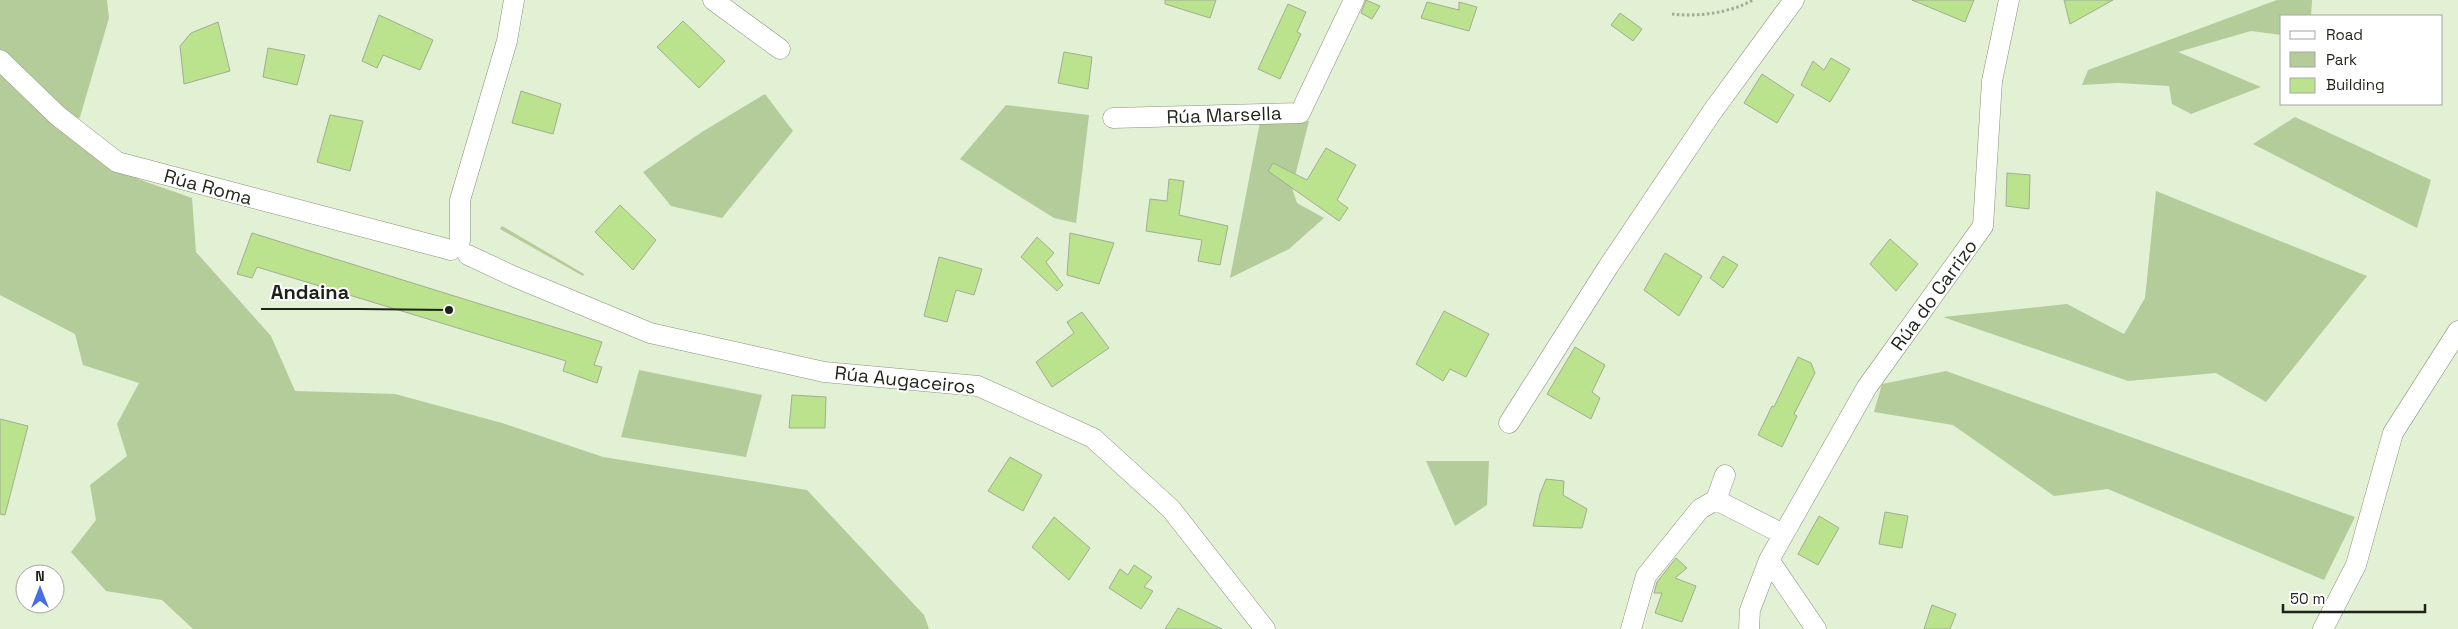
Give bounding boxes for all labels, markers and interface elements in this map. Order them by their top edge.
legend [2280,15,2443,105]
text: Road [2326,25,2363,44]
text: Park [2326,50,2357,69]
text: Building [2326,75,2385,94]
street label: Rúa Marsella [1166,100,1282,130]
street label: Rúa Roma [161,163,255,211]
street label: Rúa do Carrizo [1885,234,1983,356]
callout: Andaina [261,274,359,309]
text: Andaina [271,279,350,305]
street label: Rúa Augaceiros [833,360,977,400]
north arrow [15,564,65,614]
text: N [35,567,45,585]
scale bar [2283,582,2426,614]
text: 50 m [2290,589,2325,608]

